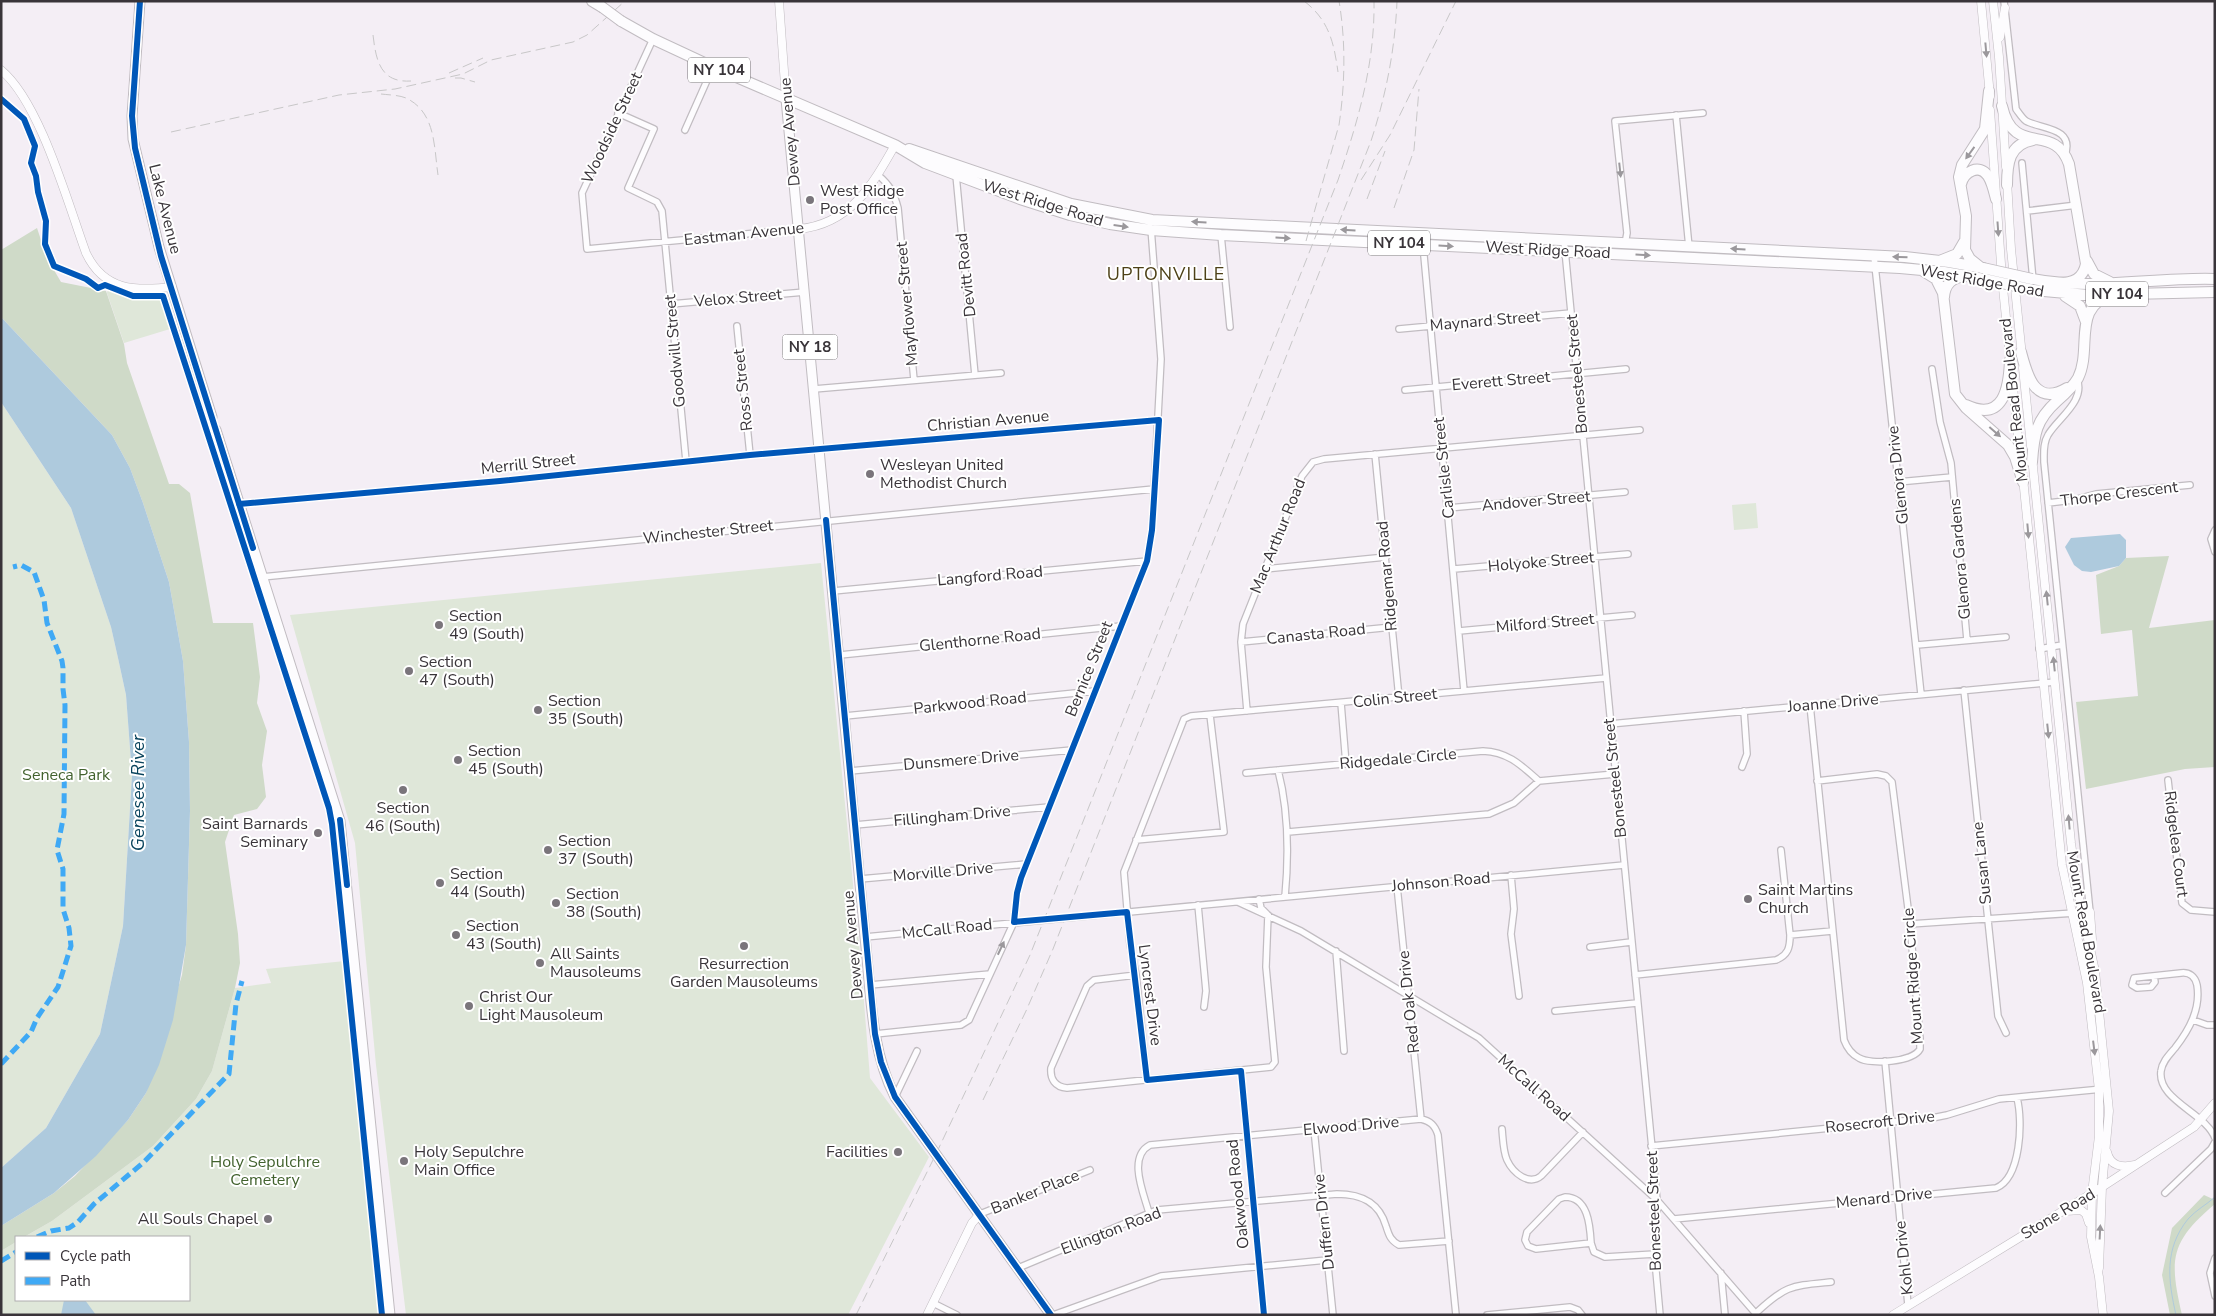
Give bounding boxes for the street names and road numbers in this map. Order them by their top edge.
road number: NY 104 [688,58,750,82]
street label: Woodside Street [577,68,648,187]
street label: Dewey Avenue [774,77,806,187]
street label: Lake Avenue [143,162,187,256]
street label: West Ridge Road [980,174,1106,232]
street label: Eastman Avenue [683,217,805,251]
road number: NY 104 [1368,230,1430,256]
street label: Devitt Road [951,232,981,318]
street label: West Ridge Road [1485,236,1611,264]
street label: Mayflower Street [891,241,923,367]
street label: West Ridge Road [1918,259,2046,303]
road number: NY 104 [2086,282,2148,306]
street label: Velox Street [692,283,783,313]
street label: Goodwill Street [659,293,691,408]
street label: Maynard Street [1429,305,1541,337]
street label: Bonesteel Street [1561,313,1593,435]
street label: Mount Read Boulevard [1994,317,2034,483]
road number: NY 18 [782,334,838,360]
street label: Ross Street [728,347,758,432]
street label: Everett Street [1451,366,1552,396]
street label: Christian Avenue [926,405,1050,437]
street label: Carlisle Street [1428,416,1460,520]
street label: Glenora Drive [1882,425,1914,525]
street label: Merrill Street [480,448,577,480]
street label: Mac Arthur Road [1245,475,1311,597]
street label: Thorpe Crescent [2059,476,2179,512]
street label: Andover Street [1481,485,1592,517]
street label: Glenora Gardens [1944,498,1976,620]
street label: Winchester Street [642,514,774,550]
street label: Ridgemar Road [1371,520,1403,632]
street label: Holyoke Street [1487,546,1595,578]
street label: Langford Road [936,560,1044,592]
street label: Milford Street [1495,608,1596,638]
street label: Bernice Street [1060,618,1118,720]
street label: Canasta Road [1265,618,1367,650]
street label: Glenthorne Road [918,623,1042,657]
street label: Colin Street [1352,683,1439,713]
street label: Parkwood Road [912,686,1028,720]
street label: Joanne Drive [1786,688,1879,718]
street label: Bonesteel Street [1598,717,1632,839]
street label: Ridgedale Circle [1339,743,1457,775]
street label: Dunsmere Drive [902,744,1020,776]
street label: Ridgelea Court [2159,789,2193,899]
street label: Fillingham Drive [893,800,1011,832]
street label: Susan Lane [1967,821,1997,905]
street label: Mount Read Boulevard [2061,849,2111,1015]
street label: Morville Drive [892,857,994,887]
street label: Johnson Road [1390,867,1491,897]
street label: Dewey Avenue [837,890,869,1000]
street label: Mount Ridge Circle [1897,907,1929,1045]
street label: McCall Road [901,913,993,945]
street label: Lyncrest Drive [1133,943,1167,1047]
street label: Red Oak Drive [1393,949,1425,1055]
street label: McCall Road [1493,1049,1575,1127]
street label: Rosecroft Drive [1824,1105,1936,1139]
street label: Elwood Drive [1302,1111,1400,1141]
street label: Oakwood Road [1221,1138,1255,1250]
street label: Bonesteel Street [1641,1150,1667,1271]
street label: Banker Place [987,1164,1083,1220]
street label: Duffern Drive [1308,1173,1340,1271]
street label: Menard Drive [1835,1182,1933,1214]
street label: Stone Road [2017,1183,2099,1245]
street label: Ellington Road [1058,1202,1164,1260]
street label: Kohl Drive [1889,1220,1919,1296]

